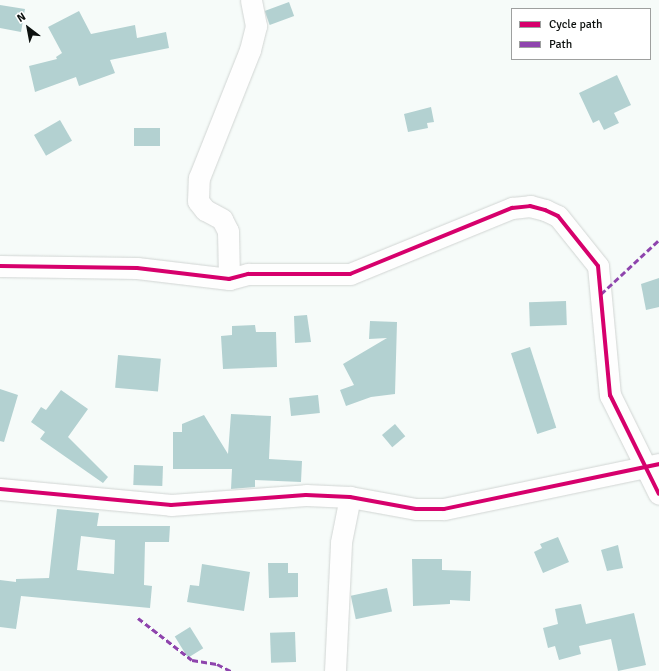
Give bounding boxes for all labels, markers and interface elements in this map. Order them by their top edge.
north arrow [8,8,48,48]
legend [511,8,651,60]
text: N [15,10,28,25]
text: Cycle path [549,17,602,32]
text: Path [549,37,572,52]

